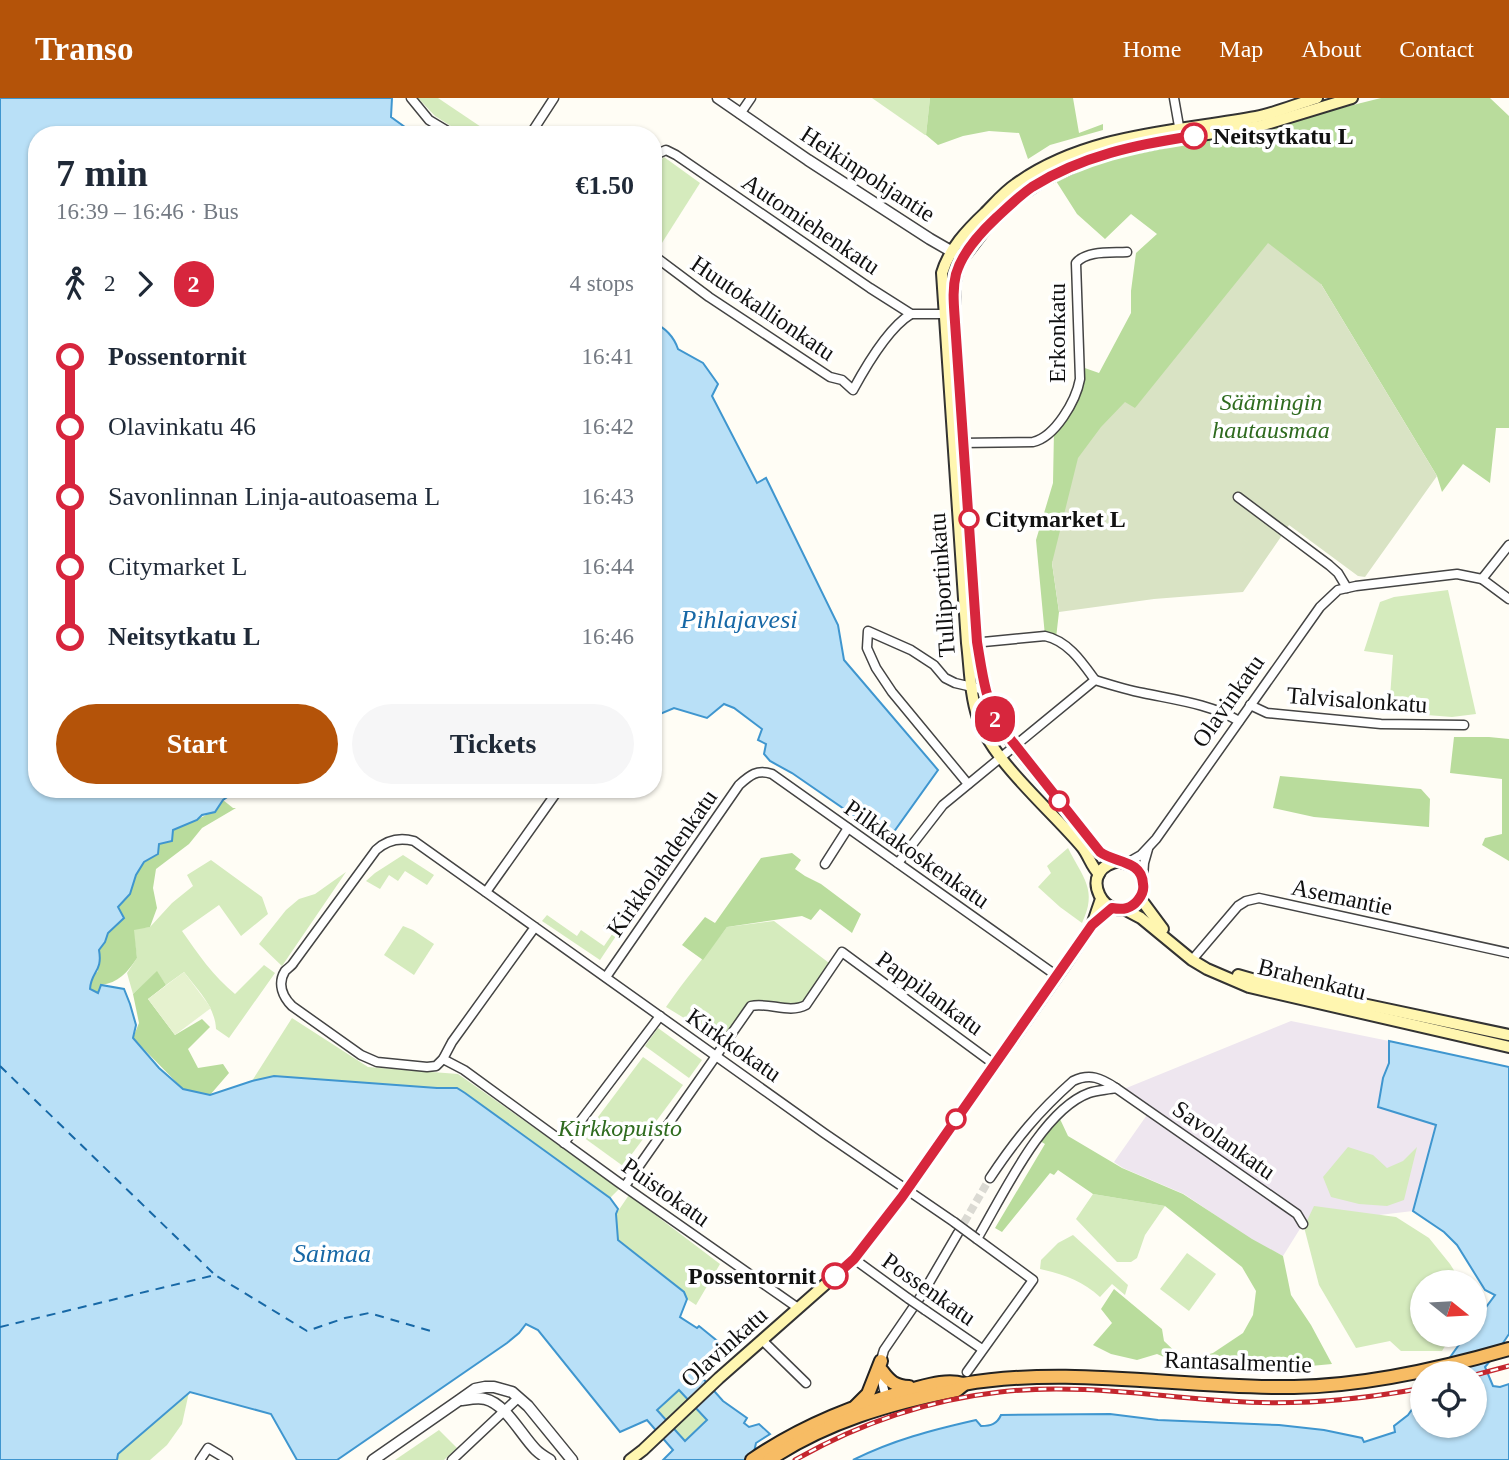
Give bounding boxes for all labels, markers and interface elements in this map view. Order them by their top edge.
text: Transo [35,31,133,67]
text: Home [1123,36,1181,62]
text: Map [1219,36,1263,62]
text: About [1301,36,1361,62]
text: Contact [1399,36,1474,62]
street label: Heikinpohjantie [796,121,940,227]
marker: Neitsytkatu L [1181,123,1207,149]
place label: Neitsytkatu L [1213,123,1354,149]
text: 7 min [56,152,148,194]
street label: Automiehenkatu [737,168,885,280]
text: €1.50 [576,171,634,200]
text: 16:39 – 16:46 · Bus [56,199,239,224]
street label: Huutokallionkatu [686,250,840,366]
icon: walk [56,265,94,303]
icon: forward [126,265,164,303]
text: 2 [104,271,116,296]
text: 2 [188,271,200,297]
text: 4 stops [569,271,634,296]
street label: Erkonkatu [1044,283,1070,383]
text: Possentornit [108,342,247,371]
text: 16:41 [582,344,634,369]
park label: Säämingin hautausmaa [1212,389,1330,443]
text: Olavinkatu 46 [108,412,256,441]
text: 16:42 [582,414,634,439]
text: Savonlinnan Linja-autoasema L [108,482,440,511]
text: 16:43 [582,484,634,509]
place label: Citymarket L [985,506,1126,532]
marker: Citymarket L [959,509,979,529]
street label: Tulliportinkatu [924,512,960,658]
text: Citymarket L [108,552,247,581]
text: 16:44 [582,554,634,579]
water label: Pihlajavesi [680,605,797,634]
text: Neitsytkatu L [108,622,260,651]
text: 16:46 [582,624,634,649]
street label: Olavinkatu [1187,650,1269,752]
street label: Talvisalonkatu [1286,682,1428,718]
line badge: 2 [972,696,1018,742]
button: Start [56,704,338,784]
button: Tickets [352,704,634,784]
text: 2 [989,706,1001,732]
street label: Kirkkolahdenkatu [602,785,722,941]
unlabelled marker [1049,791,1069,811]
street label: Pilkkakoskenkatu [840,794,994,914]
street label: Asemantie [1289,874,1395,920]
street label: Pappilankatu [872,946,988,1040]
street label: Brahenkatu [1255,953,1369,1005]
street label: Kirkkokatu [682,1003,786,1087]
street label: Savolankatu [1168,1095,1280,1185]
unlabelled marker [946,1109,966,1129]
park label: Kirkkopuisto [557,1115,682,1141]
street label: Puistokatu [617,1152,715,1232]
water label: Saimaa [293,1239,371,1268]
street label: Possenkatu [877,1247,981,1331]
place label: Possentornit [688,1263,816,1289]
marker: Possentornit [822,1263,848,1289]
north arrow [1410,1270,1488,1348]
map controls [1410,1270,1487,1438]
street label: Olavinkatu [676,1302,772,1392]
street label: Rantasalmentie [1164,1346,1312,1378]
button: locate [1410,1361,1487,1438]

